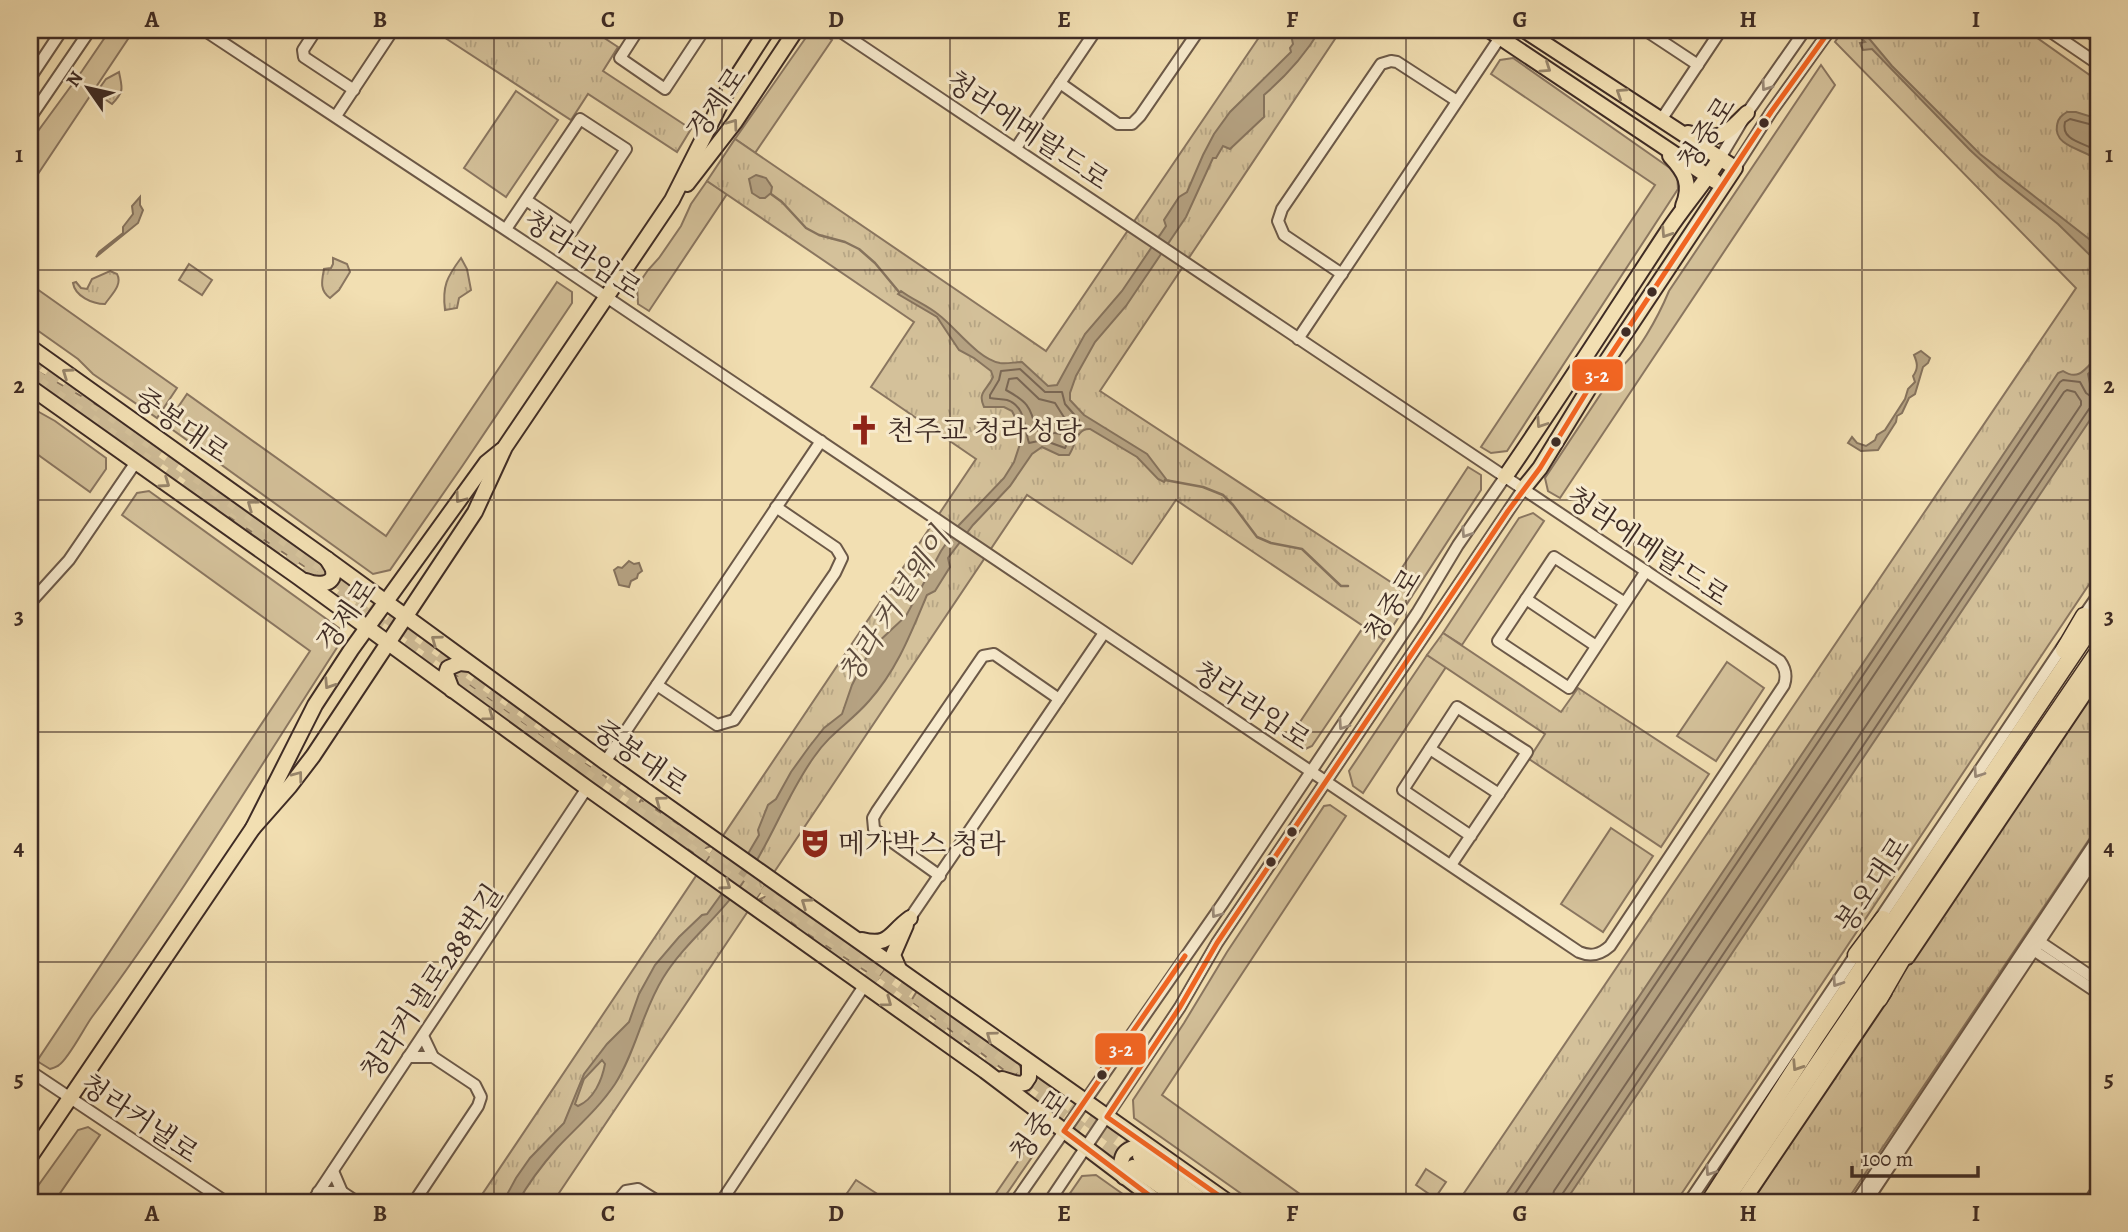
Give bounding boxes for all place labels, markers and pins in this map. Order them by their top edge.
unlabelled marker [1757,116,1771,130]
unlabelled marker [1645,285,1659,299]
unlabelled marker [1619,325,1633,339]
place label: 천주교 청라성당 [887,412,1082,450]
church icon: 천주교 청라성당 [847,413,881,447]
unlabelled marker [1549,435,1563,449]
place label: 메가박스 청라 [838,825,1006,863]
unlabelled marker [1285,825,1299,839]
theatre icon: 메가박스 청라 [798,826,832,860]
unlabelled marker [1264,855,1278,869]
unlabelled marker [1095,1068,1109,1082]

